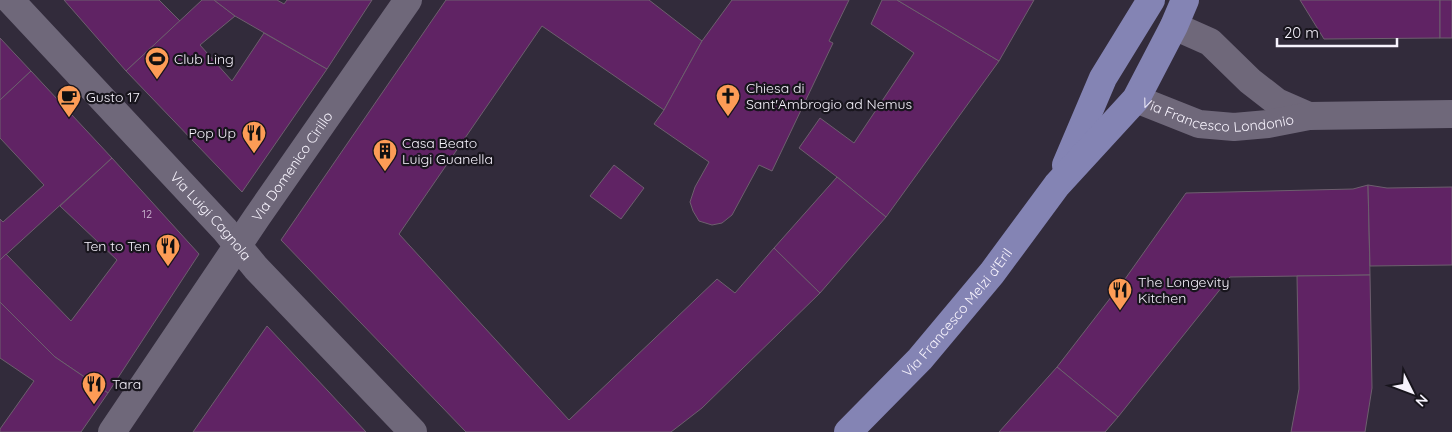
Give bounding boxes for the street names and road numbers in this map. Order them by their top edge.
street label: Via Francesco Londonio [1139,93,1295,136]
street label: Via Domenico Cirillo [248,108,337,225]
street label: Via Luigi Cagnola [166,168,255,264]
street label: Via Francesco Melzi d'Eril [898,245,1016,381]

